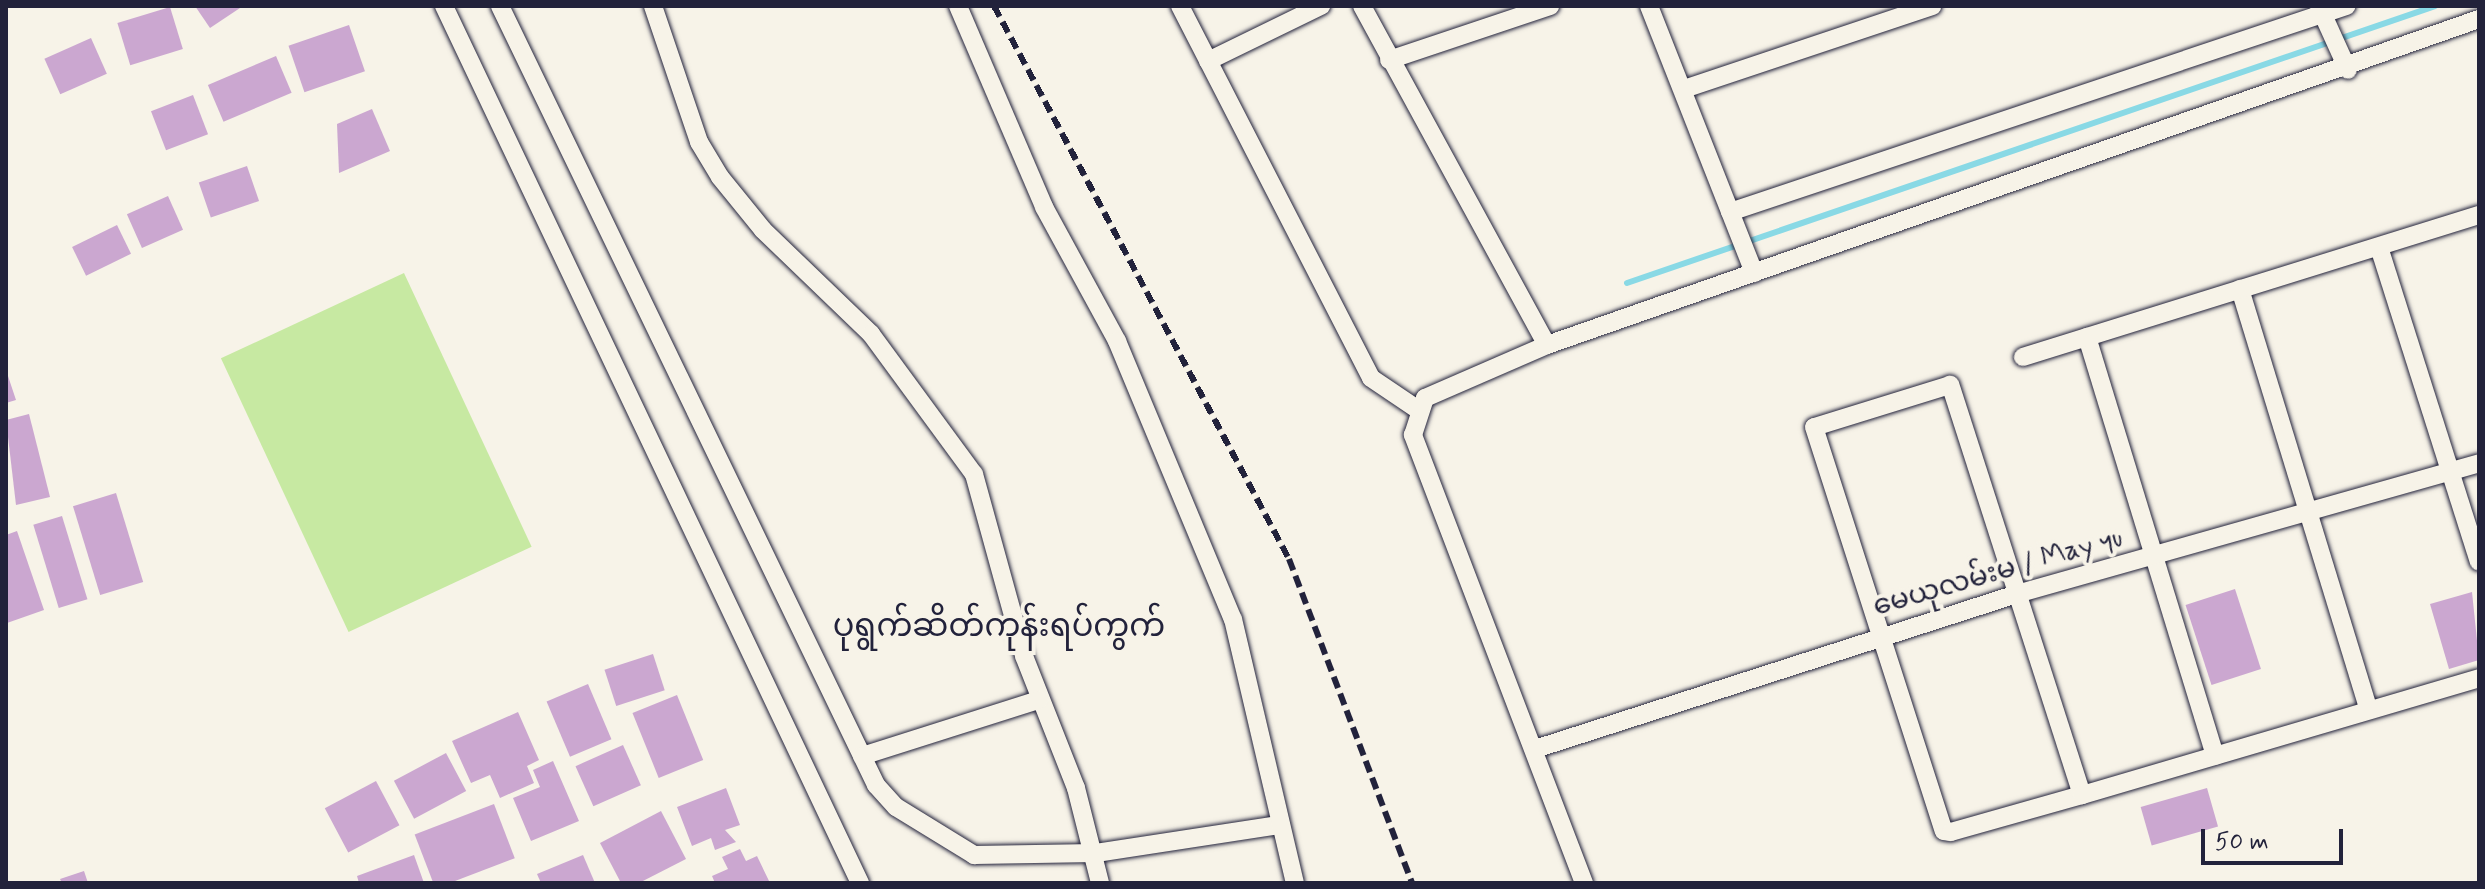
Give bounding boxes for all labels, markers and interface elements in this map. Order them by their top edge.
street label: မေယုလမ်းမ / May yu [1868,521,2128,625]
district label: ပုရွက်ဆိတ်ကုန်းရပ်ကွက် [833,608,1165,646]
scale bar [2205,813,2347,863]
text: 50 m [2215,827,2269,858]

